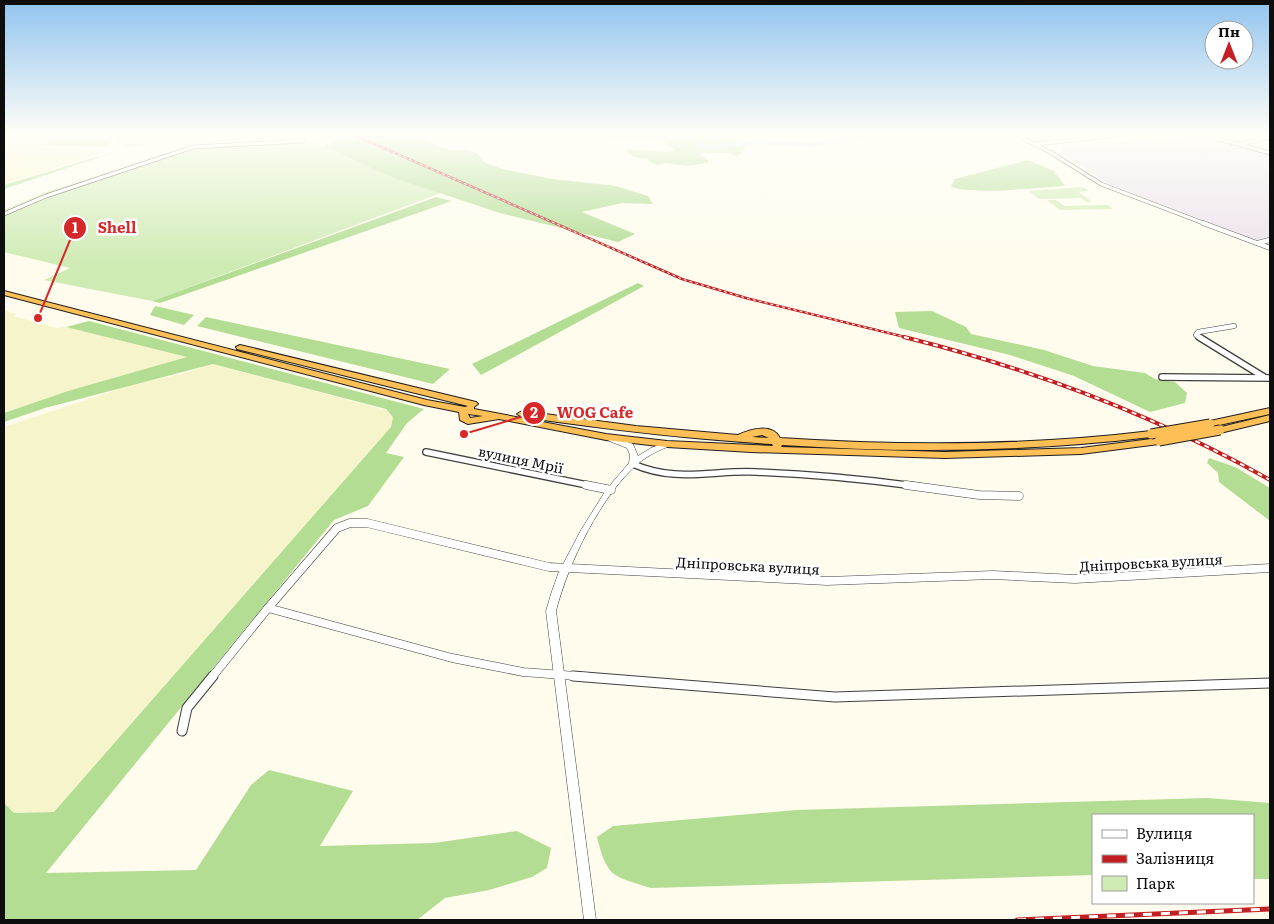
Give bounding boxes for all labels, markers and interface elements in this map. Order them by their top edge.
north arrow [1204,20,1254,70]
text: Пн [1218,21,1240,41]
callout: Shell [62,213,146,243]
text: 1 [72,215,78,238]
text: Shell [98,215,137,238]
callout: WOG Cafe [522,398,643,428]
text: 2 [530,400,538,423]
text: WOG Cafe [557,400,634,423]
street label: вулиця Мрії [477,440,566,478]
street label: Дніпровська вулиця [1079,548,1223,576]
street label: Дніпровська вулиця [676,551,820,579]
legend [1092,814,1254,904]
text: Вулиця [1136,821,1193,844]
text: Залізниця [1136,846,1214,869]
text: Парк [1136,871,1175,894]

